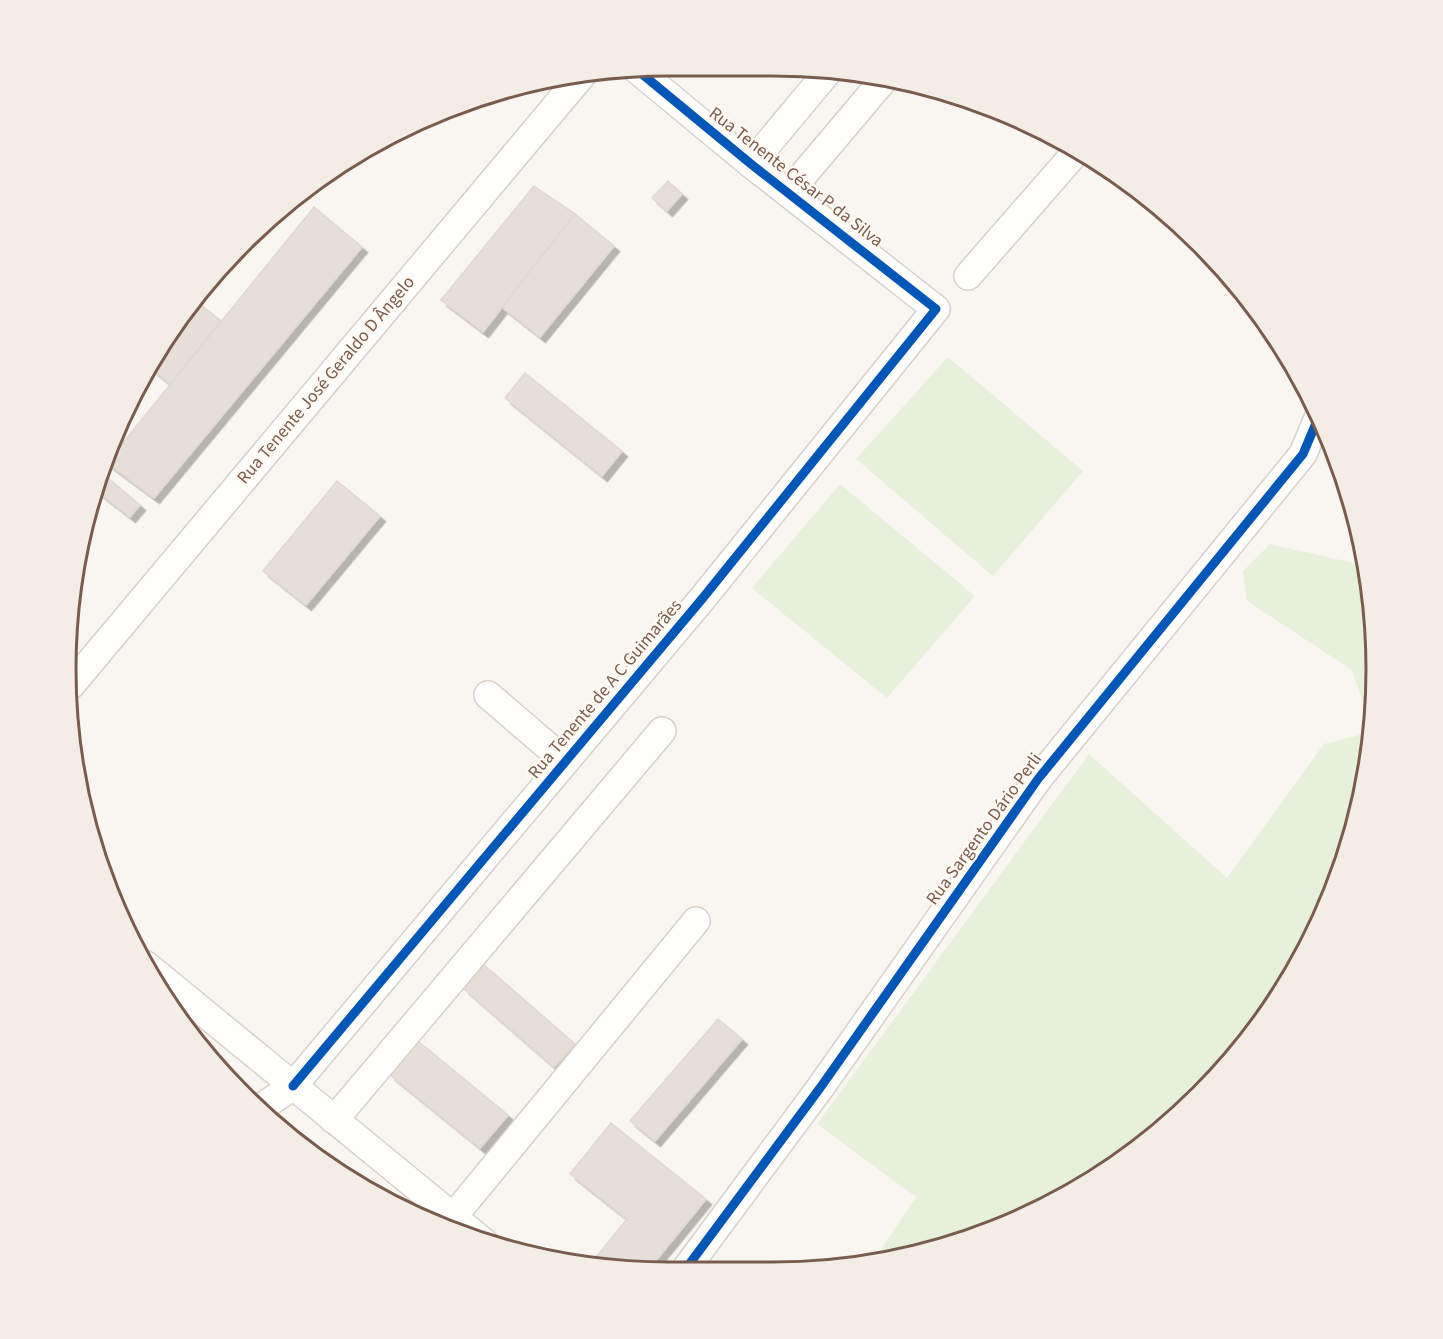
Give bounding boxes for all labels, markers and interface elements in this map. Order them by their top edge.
street label: Rua Tenente César P da Silva [704,101,888,253]
street label: Rua Tenente José Geraldo D Ângelo [231,271,421,489]
street label: Rua Tenente de A C Guimarães [522,594,688,784]
street label: Rua Sargento Dário Perli [920,748,1048,910]

